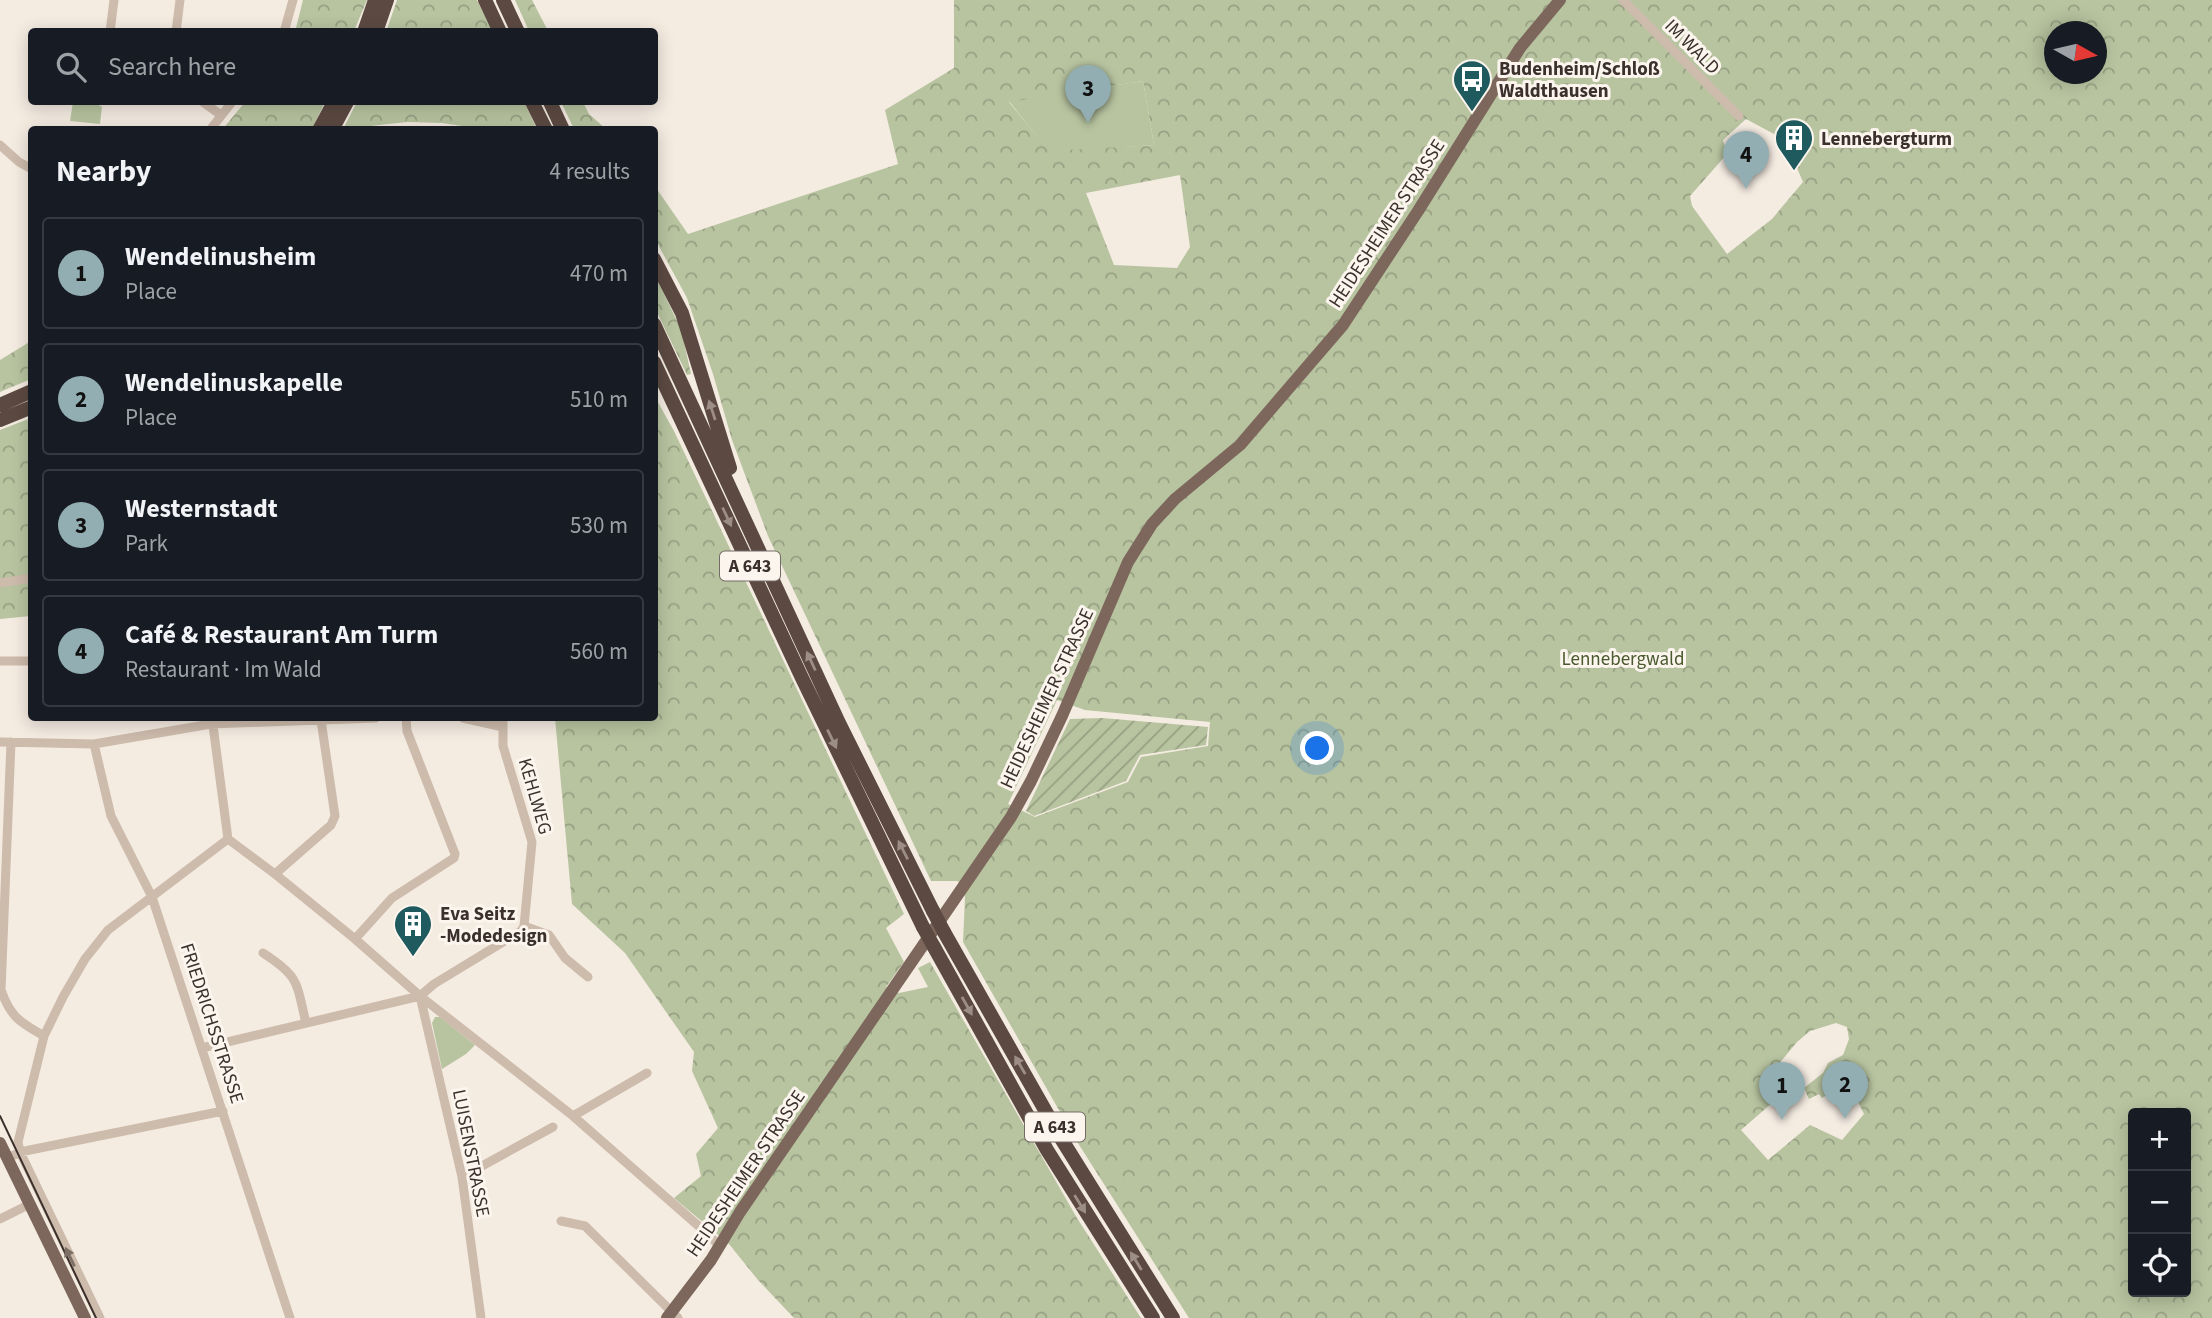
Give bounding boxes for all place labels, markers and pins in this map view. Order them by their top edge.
place label: Budenheim/Schloß Waldthausen [1499,56,1660,105]
bus stop icon: Budenheim/Schloß Waldthausen [1451,58,1493,113]
pin: 3 [1065,65,1111,123]
building icon: Lennebergturm [1773,117,1815,172]
place label: Lennebergturm [1821,126,1952,153]
pin: 4 [1723,131,1769,189]
place label: Eva Seitz -Modedesign [440,901,547,950]
building icon: Eva Seitz -Modedesign [392,903,434,958]
pin: 2 [1822,1061,1868,1119]
pin: 1 [1759,1062,1805,1120]

